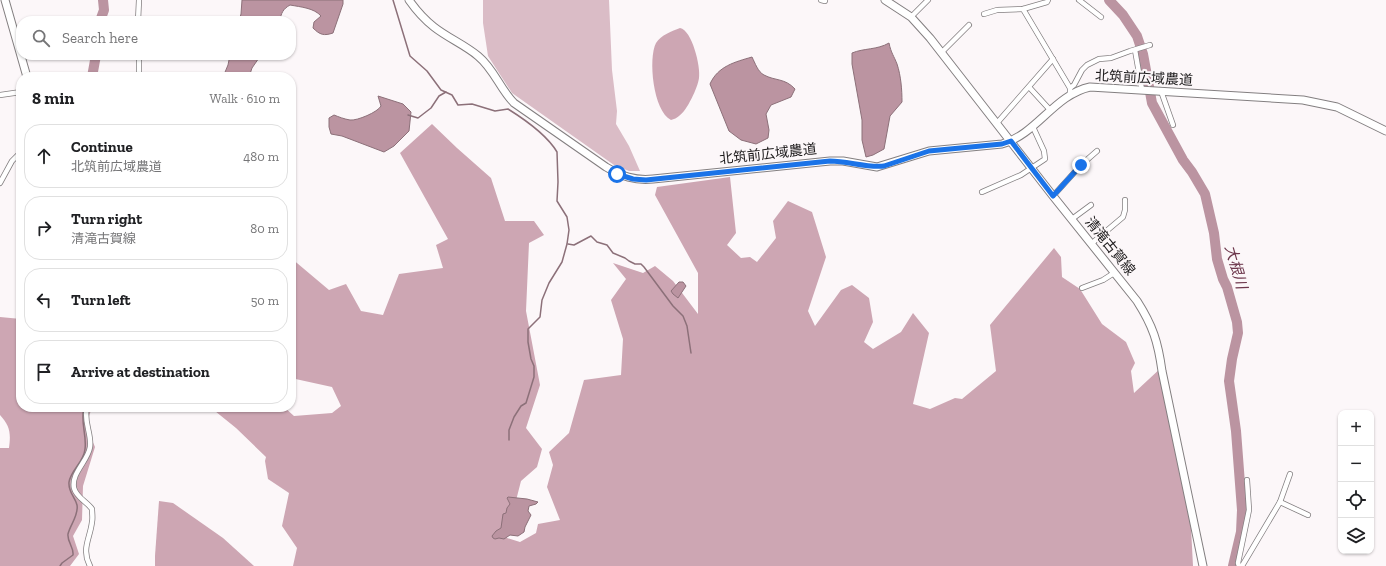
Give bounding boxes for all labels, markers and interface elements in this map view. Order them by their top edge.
search box [16,16,296,60]
icon: search [30,27,52,49]
text: Search here [62,29,138,47]
street label: 北筑前広域農道 [1095,67,1193,89]
text: 8 min [32,88,74,108]
text: Walk · 610 m [210,91,280,106]
text: Continue [71,138,133,156]
street label: 北筑前広域農道 [718,140,818,168]
icon: ahead [33,145,55,167]
text: 480 m [243,149,279,164]
route end [1072,156,1090,174]
text: 北筑前広域農道 [71,159,162,174]
route start [608,165,626,183]
text: Turn right [71,210,142,228]
street label: 清滝古賀線 [1081,213,1139,279]
icon: right [33,217,55,239]
text: 80 m [250,221,279,236]
text: 清滝古賀線 [71,231,136,246]
water label: 大根川 [1221,243,1251,293]
icon: left [33,289,55,311]
text: Turn left [71,291,131,309]
text: 50 m [251,293,279,308]
icon: arrive [33,361,55,383]
text: Arrive at destination [71,363,210,381]
map controls [1338,410,1374,554]
button: + [1338,410,1374,446]
button: − [1338,446,1374,482]
button: locate [1338,482,1374,518]
button: layers [1338,518,1374,554]

